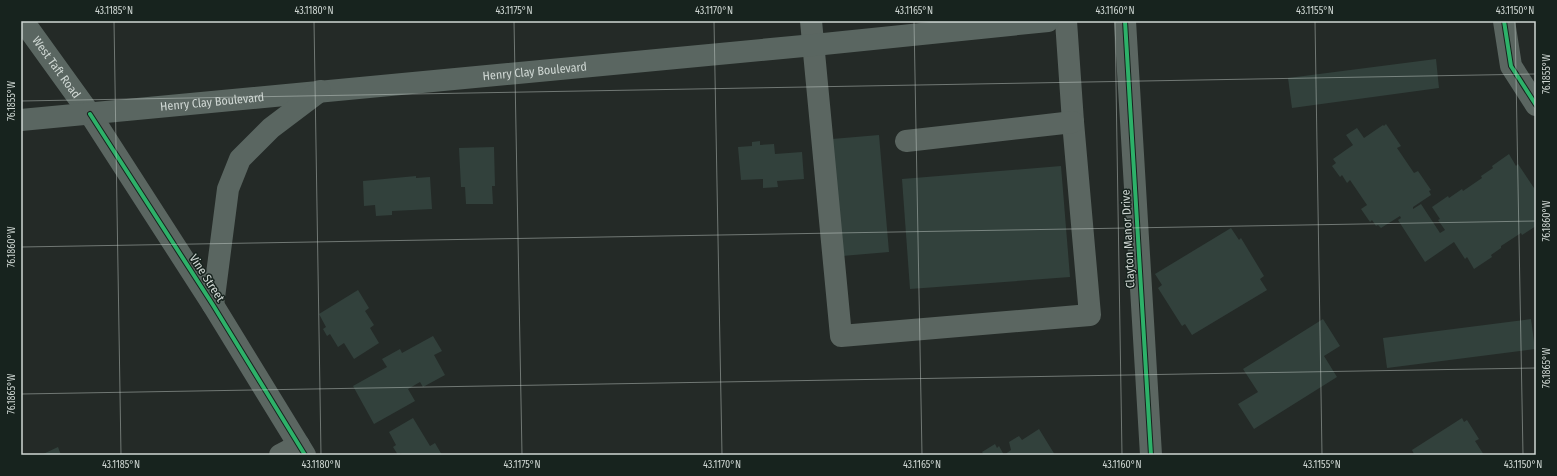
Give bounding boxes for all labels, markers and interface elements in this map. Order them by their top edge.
text: 43.1185°N [95,5,133,17]
text: 43.1180°N [295,5,333,17]
text: 43.1175°N [495,5,533,17]
text: 43.1170°N [695,5,733,17]
text: 43.1165°N [895,5,933,17]
text: 43.1160°N [1096,5,1134,17]
text: 43.1155°N [1296,5,1334,17]
text: 43.1150°N [1496,5,1534,17]
street label: West Taft Road [29,34,83,101]
text: 76.1855°W [1541,53,1553,94]
street label: Henry Clay Boulevard [482,60,587,83]
text: 76.1855°W [6,80,18,121]
street label: Henry Clay Boulevard [159,90,265,114]
street label: Clayton Manor Drive [1118,189,1138,289]
text: 76.1860°W [1541,200,1553,242]
text: 76.1860°W [6,226,18,268]
street label: Vine Street [187,252,228,304]
text: 76.1865°W [1541,347,1553,388]
text: 76.1865°W [6,373,18,414]
text: 43.1185°N [102,459,140,471]
text: 43.1180°N [302,459,340,471]
text: 43.1175°N [503,459,541,471]
text: 43.1170°N [703,459,741,471]
text: 43.1165°N [903,459,941,471]
text: 43.1160°N [1103,459,1141,471]
text: 43.1155°N [1303,459,1341,471]
text: 43.1150°N [1504,459,1542,471]

